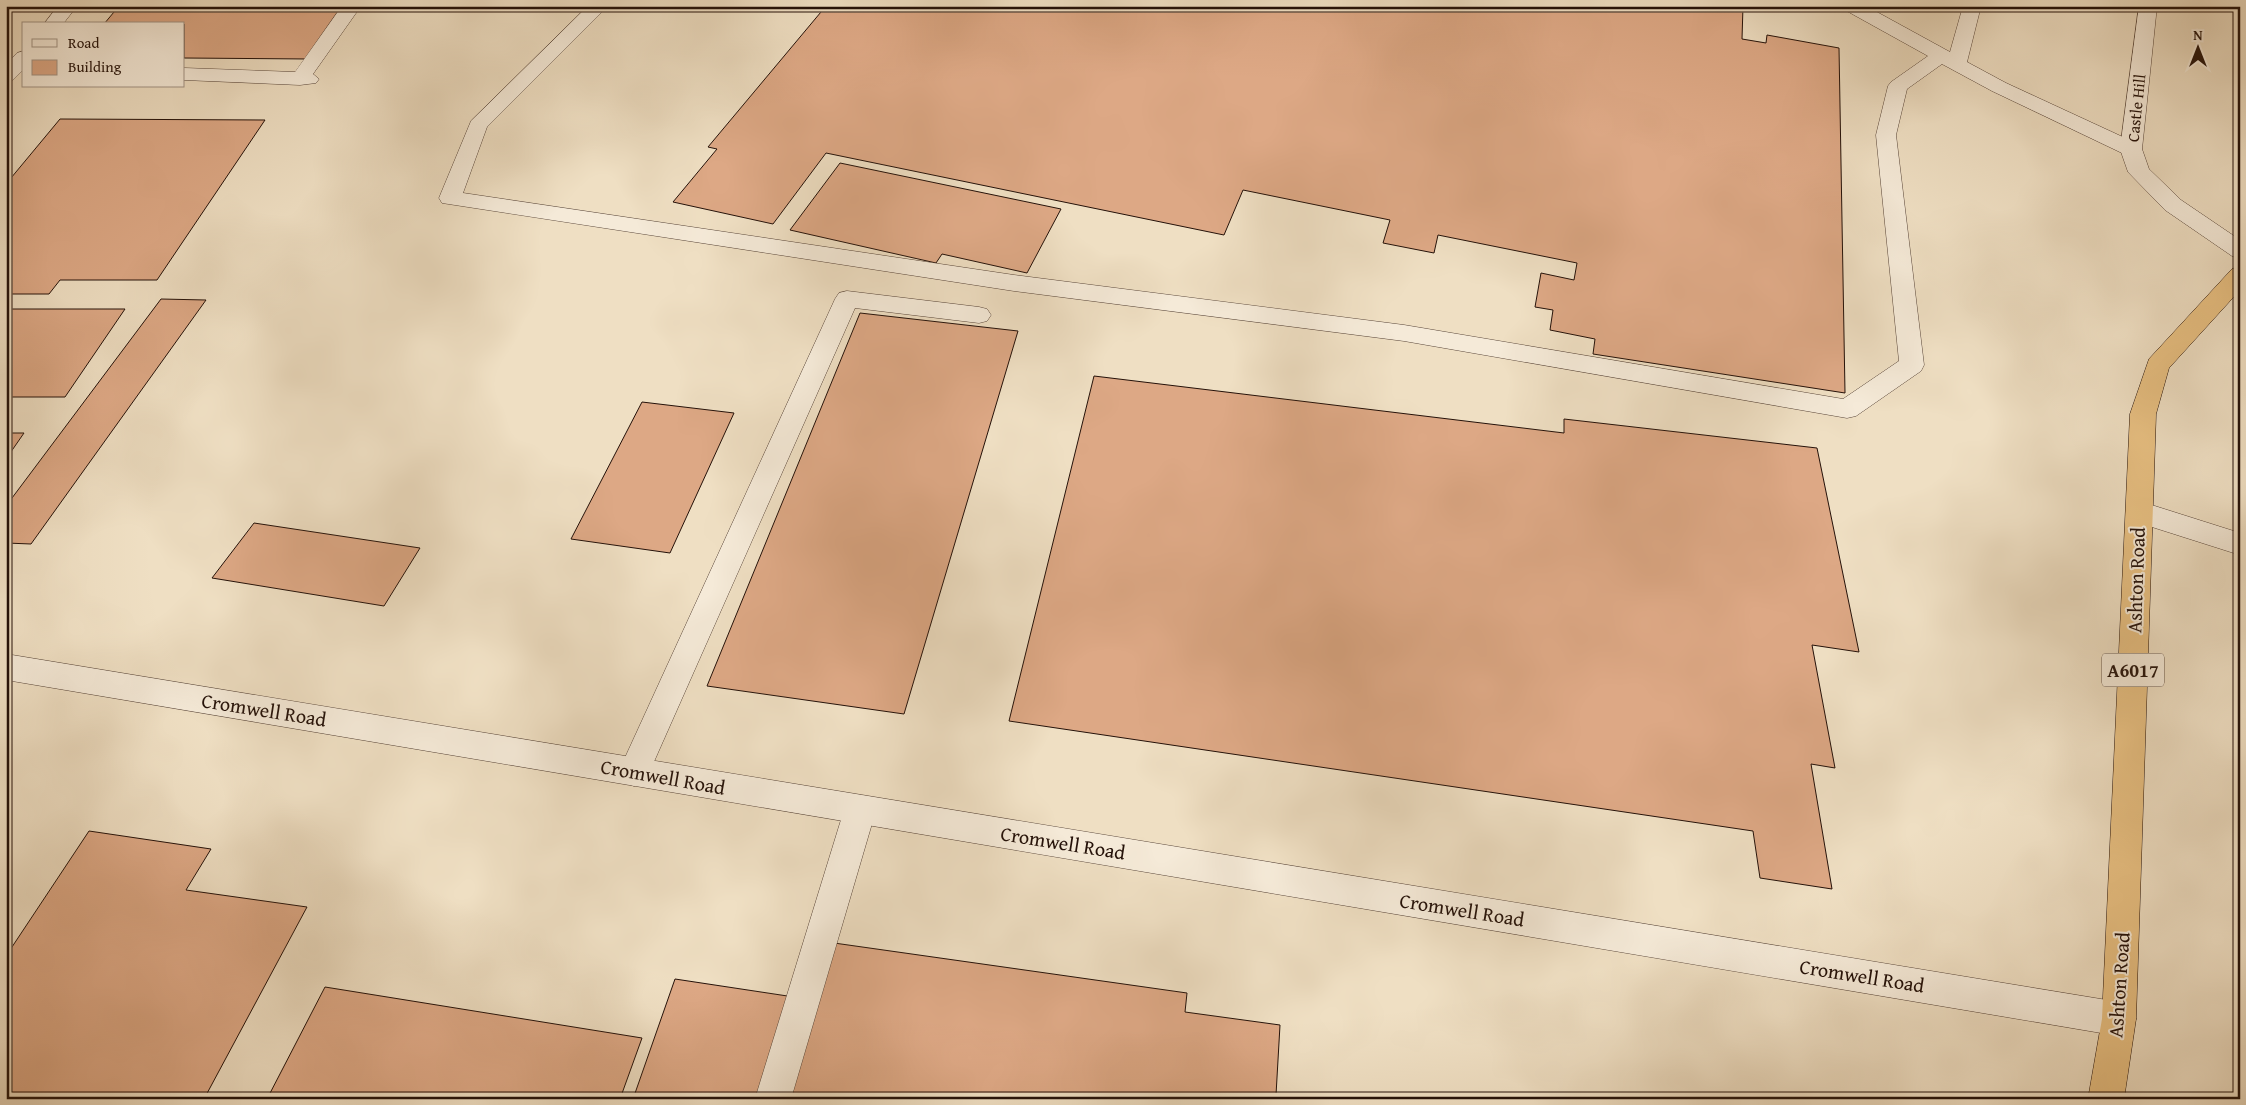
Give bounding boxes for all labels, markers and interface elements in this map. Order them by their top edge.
legend [22,22,185,88]
north arrow [2174,22,2224,72]
text: N [2193,25,2203,45]
text: Road [68,32,99,53]
text: Building [68,56,122,77]
street label: Castle Hill [2121,72,2152,143]
street label: Ashton Road [2119,526,2152,633]
road number: A6017 [2102,654,2164,686]
street label: Cromwell Road [200,685,329,734]
street label: Cromwell Road [599,751,728,802]
street label: Cromwell Road [999,818,1128,867]
street label: Cromwell Road [1398,885,1527,934]
street label: Ashton Road [2100,931,2137,1039]
street label: Cromwell Road [1798,951,1927,1000]

